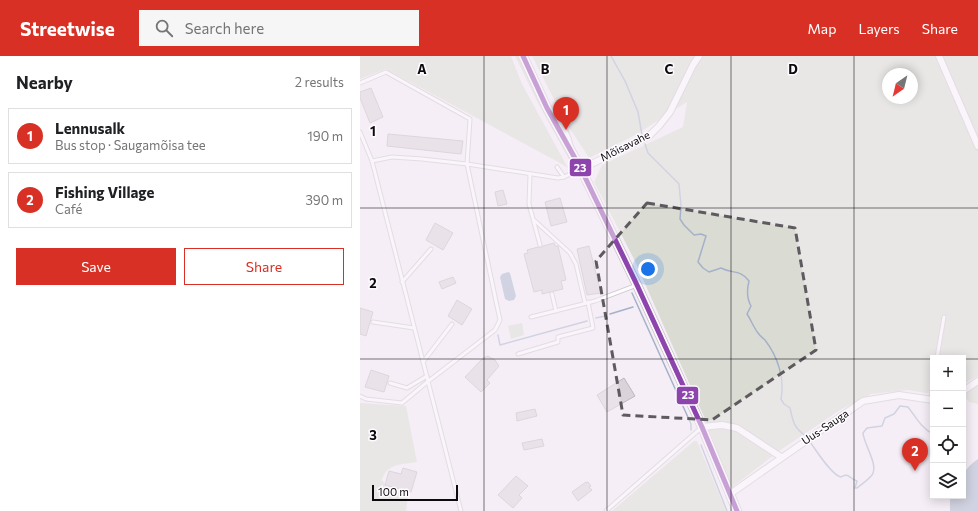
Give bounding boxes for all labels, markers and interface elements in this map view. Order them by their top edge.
search box [139,10,419,46]
text: Streetwise [20,17,115,40]
icon: search [153,17,175,39]
text: Search here [185,19,264,37]
text: Map [808,20,836,37]
text: Layers [858,20,900,37]
text: Share [922,20,958,37]
text: A [417,61,427,77]
text: B [541,61,550,77]
text: C [665,61,674,77]
text: D [788,61,798,77]
north arrow [882,68,918,104]
text: Nearby [16,72,73,93]
text: 2 results [295,74,344,90]
pin: 1 [553,97,579,130]
text: Lennusalk [55,119,125,137]
text: 1 [370,123,376,139]
street label: Mõisavahe [598,127,652,164]
text: 1 [27,128,33,144]
text: 190 m [307,128,343,144]
text: Bus stop · Saugamõisa tee [55,137,206,153]
line badge: 23 [569,158,592,177]
text: 23 [574,161,586,174]
text: Fishing Village [55,183,154,201]
text: 2 [26,192,34,208]
text: 390 m [305,192,343,208]
text: Café [55,201,82,217]
button: Save [16,248,176,285]
button: Share [184,248,344,285]
your location [638,259,658,279]
text: 2 [369,275,377,291]
map controls [930,355,966,499]
button: + [930,355,966,391]
line badge: 23 [676,386,699,405]
text: 23 [682,388,694,401]
button: − [930,391,966,427]
street label: Uus-Sauga [799,406,851,447]
text: 3 [369,427,377,443]
button: locate [930,427,966,463]
pin: 2 [902,438,928,471]
button: layers [930,463,966,499]
scale bar [372,483,458,502]
text: 100 m [378,485,409,498]

